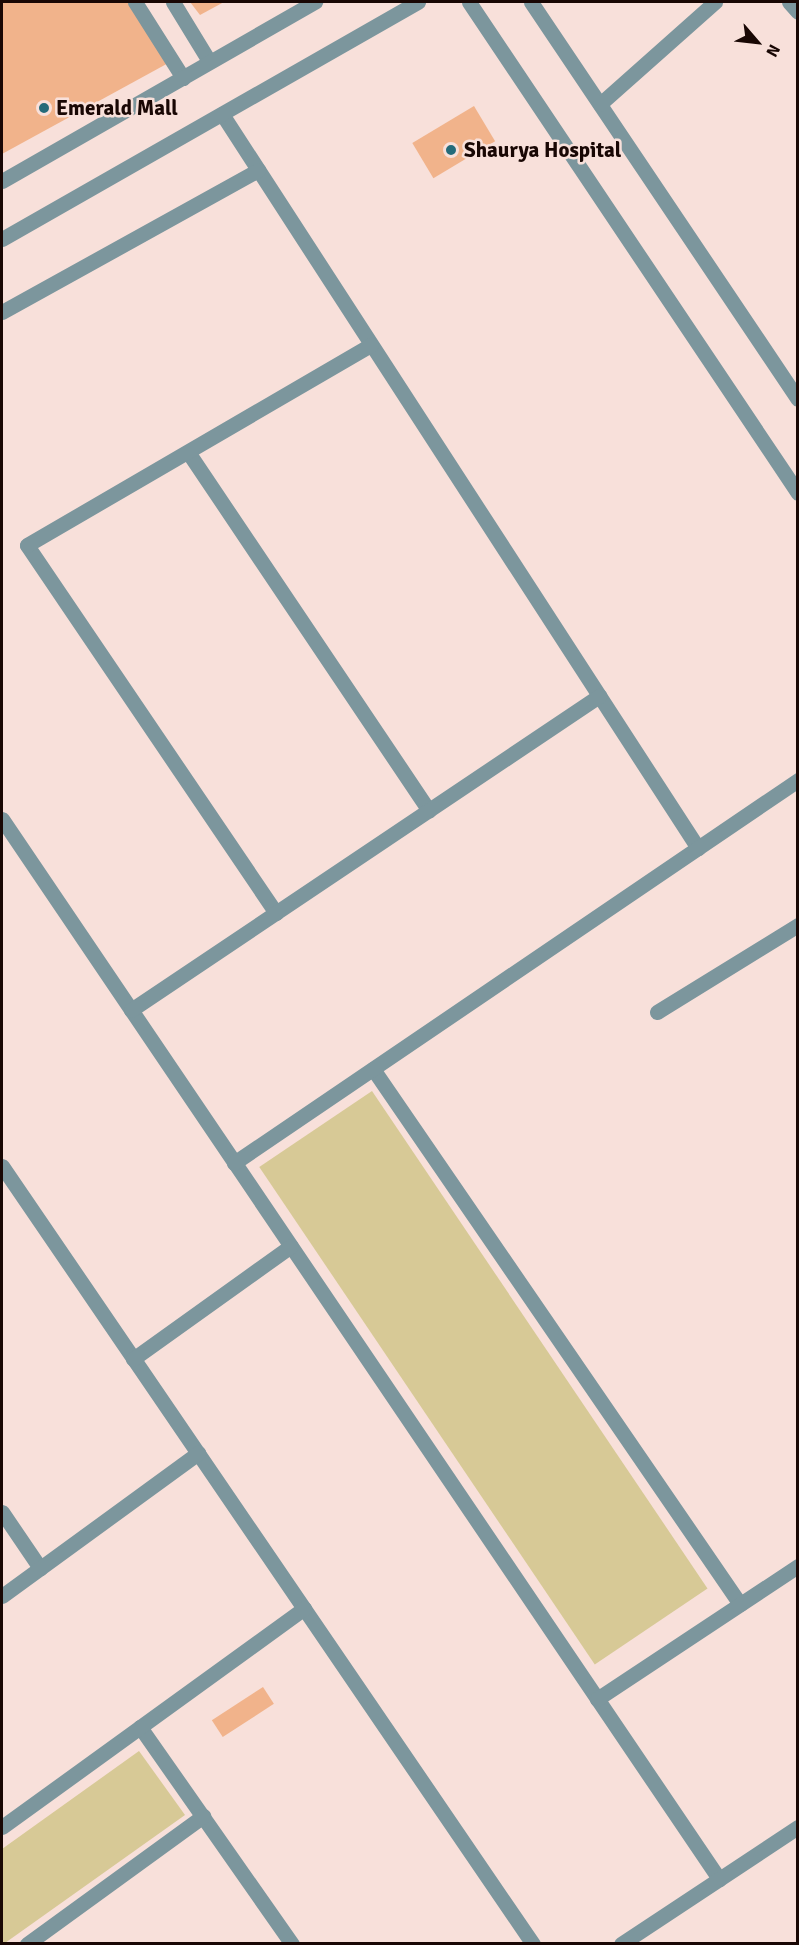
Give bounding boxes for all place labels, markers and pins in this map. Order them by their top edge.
place label: Emerald Mall [56,95,178,121]
marker: Emerald Mall [37,101,51,115]
place label: Shaurya Hospital [464,137,621,163]
marker: Shaurya Hospital [442,141,460,159]

